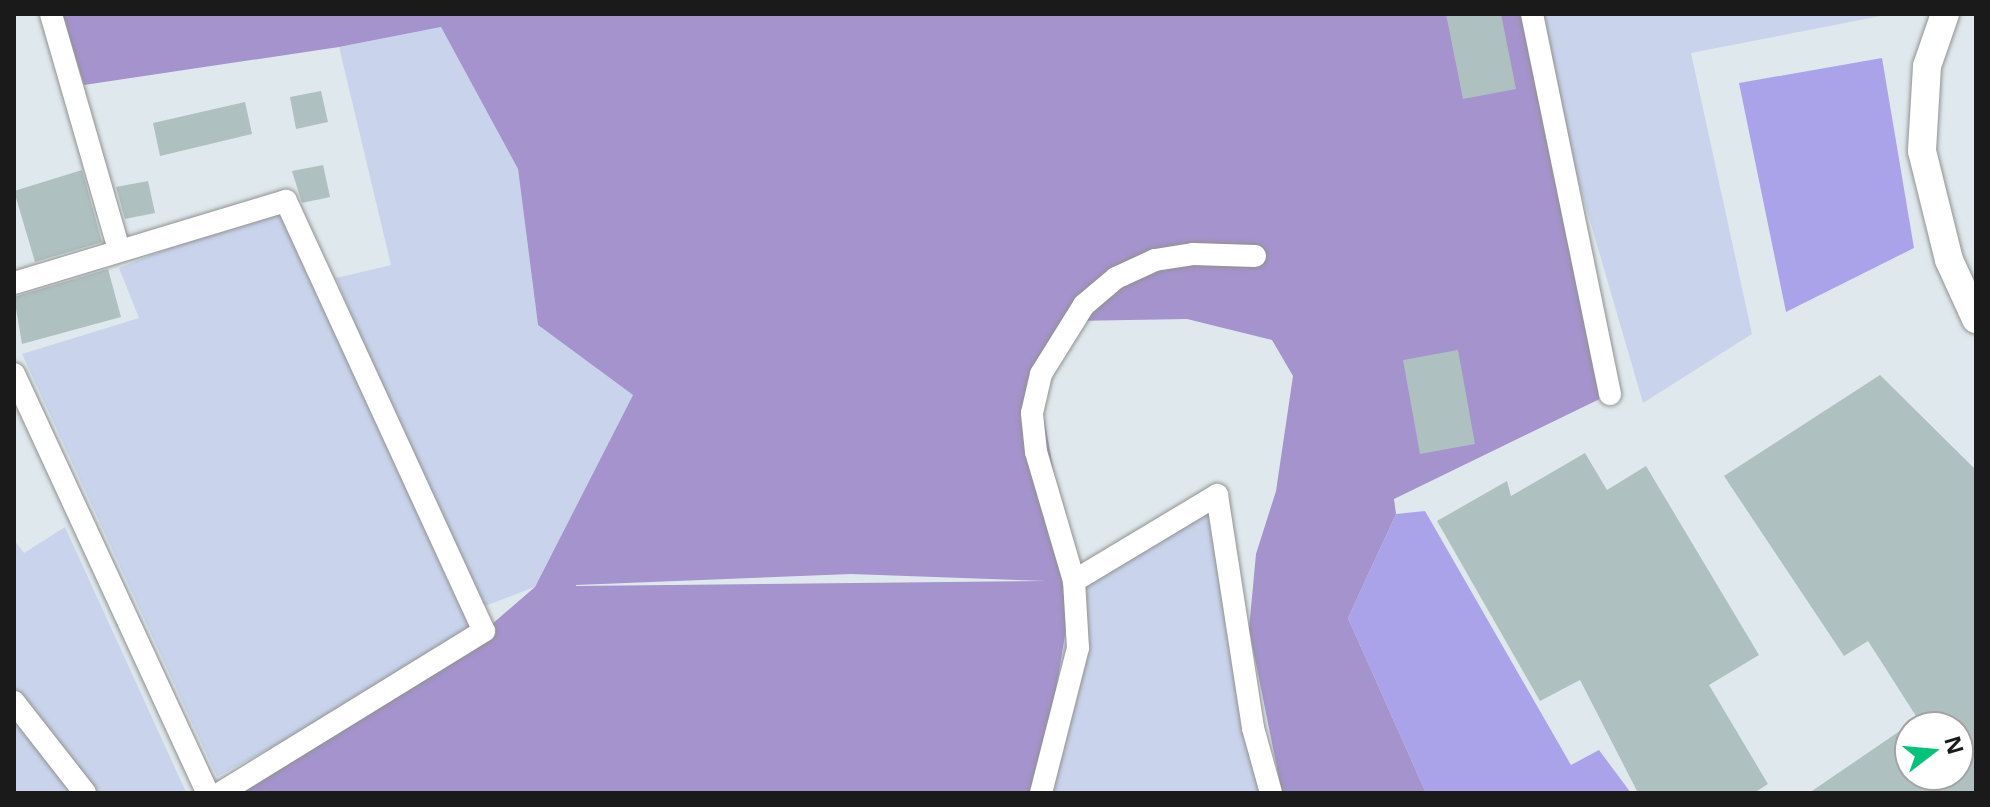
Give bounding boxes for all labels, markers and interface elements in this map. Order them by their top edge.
north arrow [1894,711,1974,791]
text: N [1938,732,1972,758]

